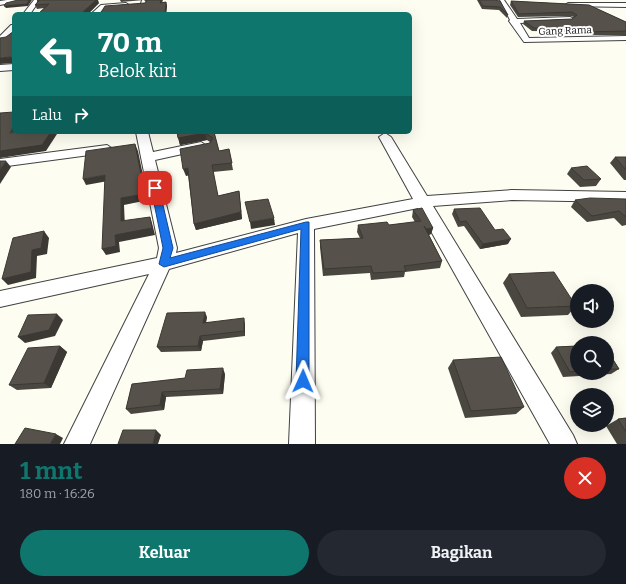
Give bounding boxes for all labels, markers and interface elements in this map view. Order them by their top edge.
street label: Gang Rama [538,24,593,38]
text: 70 m [98,26,162,59]
icon: left [32,28,84,80]
text: Belok kiri [98,60,177,82]
icon: right [70,104,92,126]
text: Lalu [32,106,62,124]
pin [138,171,172,205]
icon: arrive [144,177,166,199]
map controls [570,284,614,432]
button: sound [570,284,614,328]
button: search [570,336,614,380]
position arrow [282,360,324,402]
button: layers [570,388,614,432]
text: 1 mnt [20,457,83,485]
button: close [564,457,606,499]
text: 180 m · 16:26 [20,486,95,501]
button: Keluar [20,530,309,576]
button: Bagikan [317,530,606,576]

